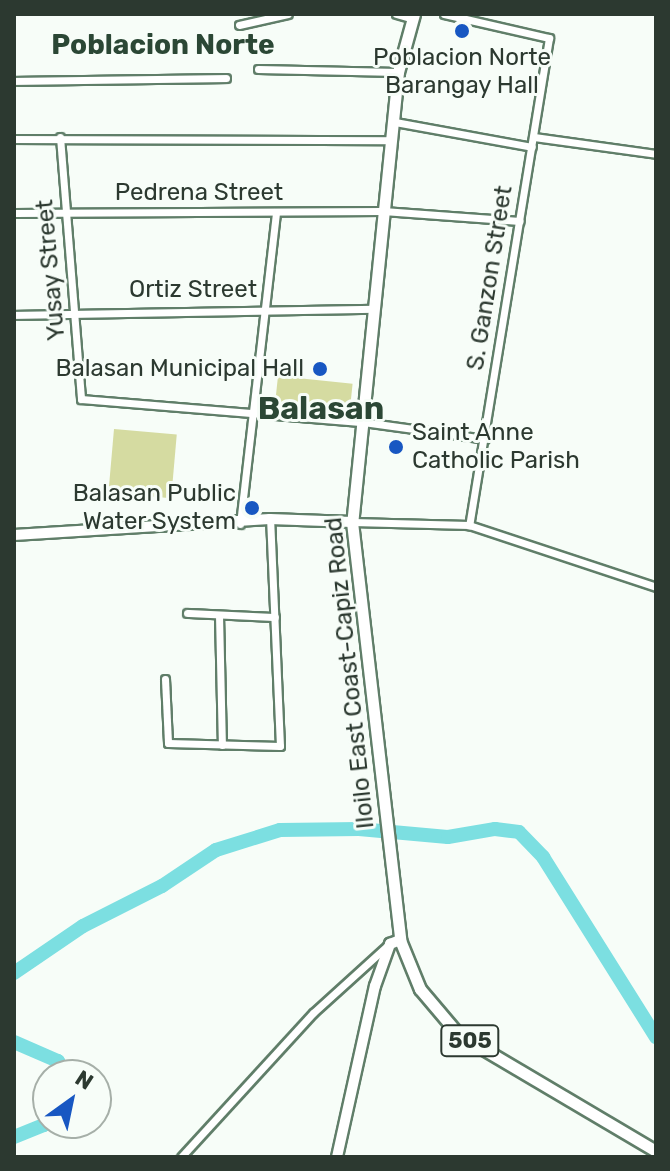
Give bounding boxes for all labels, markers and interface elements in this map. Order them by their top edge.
marker: Poblacion Norte Barangay Hall [453,22,471,40]
district label: Poblacion Norte [51,28,275,62]
place label: Poblacion Norte Barangay Hall [373,44,551,100]
street label: Pedrena Street [115,179,283,207]
street label: S. Ganzon Street [461,184,519,372]
street label: Yusay Street [30,198,72,342]
street label: Ortiz Street [129,276,257,304]
place label: Balasan Municipal Hall [56,355,304,383]
marker: Balasan Municipal Hall [311,360,329,378]
district label: Balasan [258,389,384,427]
place label: Saint Anne Catholic Parish [412,419,580,475]
marker: Saint Anne Catholic Parish [387,438,405,456]
place label: Balasan Public Water System [73,480,236,536]
marker: Balasan Public Water System [243,499,261,517]
street label: Iloilo East Coast-Capiz Road [319,516,381,830]
road number: 505 [440,1023,500,1059]
north arrow [32,1059,112,1139]
text: N [70,1064,98,1096]

